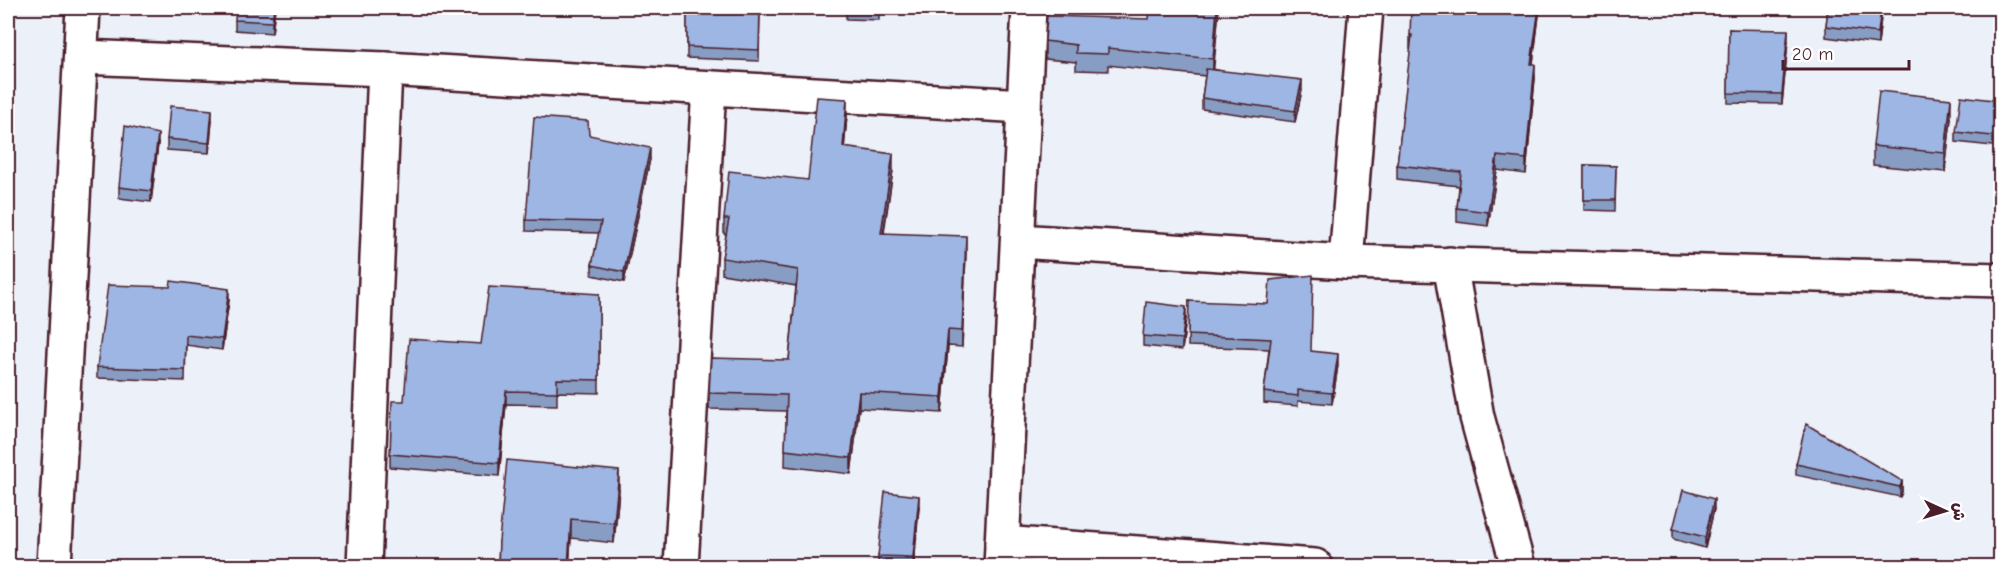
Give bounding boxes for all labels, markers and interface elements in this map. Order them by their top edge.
scale bar [1783,33,1909,71]
text: 20 m [1792,44,1833,65]
north arrow [1915,481,1975,541]
text: ش [1949,503,1969,521]

